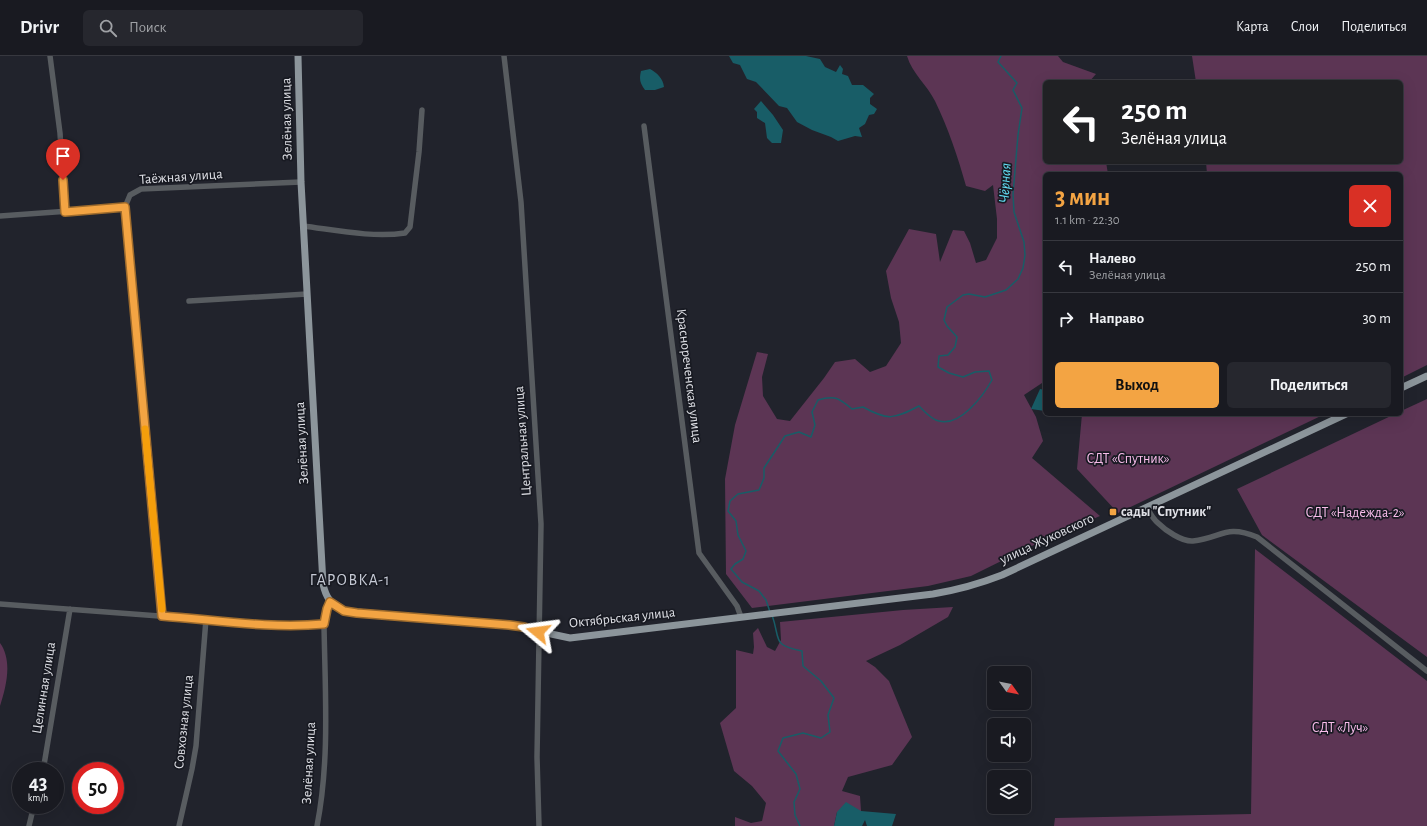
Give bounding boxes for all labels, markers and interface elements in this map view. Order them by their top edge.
search box [83,10,363,46]
icon: search [97,17,119,39]
text: Drivr [20,18,59,37]
text: Поиск [129,20,167,35]
text: Карта [1236,20,1269,34]
text: Слои [1291,20,1319,34]
text: Поделиться [1341,20,1407,34]
street label: Зелёная улица [279,77,295,160]
icon: left [1055,96,1107,148]
text: 250 m [1121,97,1188,125]
text: Зелёная улица [1121,130,1227,148]
pin [46,139,80,180]
icon: arrive [52,145,74,167]
water label: Чёрная [996,163,1014,203]
street label: Таёжная улица [139,167,224,187]
button: close [1349,185,1391,227]
text: 3 мин [1055,186,1110,210]
text: 1.1 km · 22:30 [1055,214,1120,227]
text: Налево [1089,251,1136,266]
icon: left [1055,256,1077,278]
text: 250 m [1356,259,1391,274]
text: Зелёная улица [1089,269,1166,282]
street label: Краснореченская улица [674,308,704,445]
icon: right [1055,308,1077,330]
text: Направо [1089,311,1144,326]
text: 30 m [1362,311,1391,326]
button: Выход [1055,362,1219,408]
button: Поделиться [1227,362,1391,408]
street label: Центральная улица [512,385,534,496]
street label: Зелёная улица [293,401,311,485]
park label: СДТ «Спутник» [1086,452,1170,466]
place label: сады "Спутник" [1121,505,1211,519]
park label: СДТ «Надежда-2» [1305,506,1405,520]
marker: сады "Спутник" [1108,507,1118,517]
street label: улица Жуковского [997,511,1096,567]
district label: ГАРОВКА-1 [309,572,391,588]
street label: Октябрьская улица [568,605,677,631]
position arrow [517,611,559,653]
street label: Целинная улица [30,640,58,735]
north arrow [987,666,1031,710]
map controls [987,666,1031,814]
street label: Совхозная улица [172,674,196,770]
button: sound [987,718,1031,762]
street label: Зелёная улица [300,721,318,805]
park label: СДТ «Луч» [1312,721,1368,735]
speed limit sign: 50 [72,762,124,814]
button: layers [987,770,1031,814]
text: 43 [29,773,47,793]
text: km/h [28,793,48,803]

